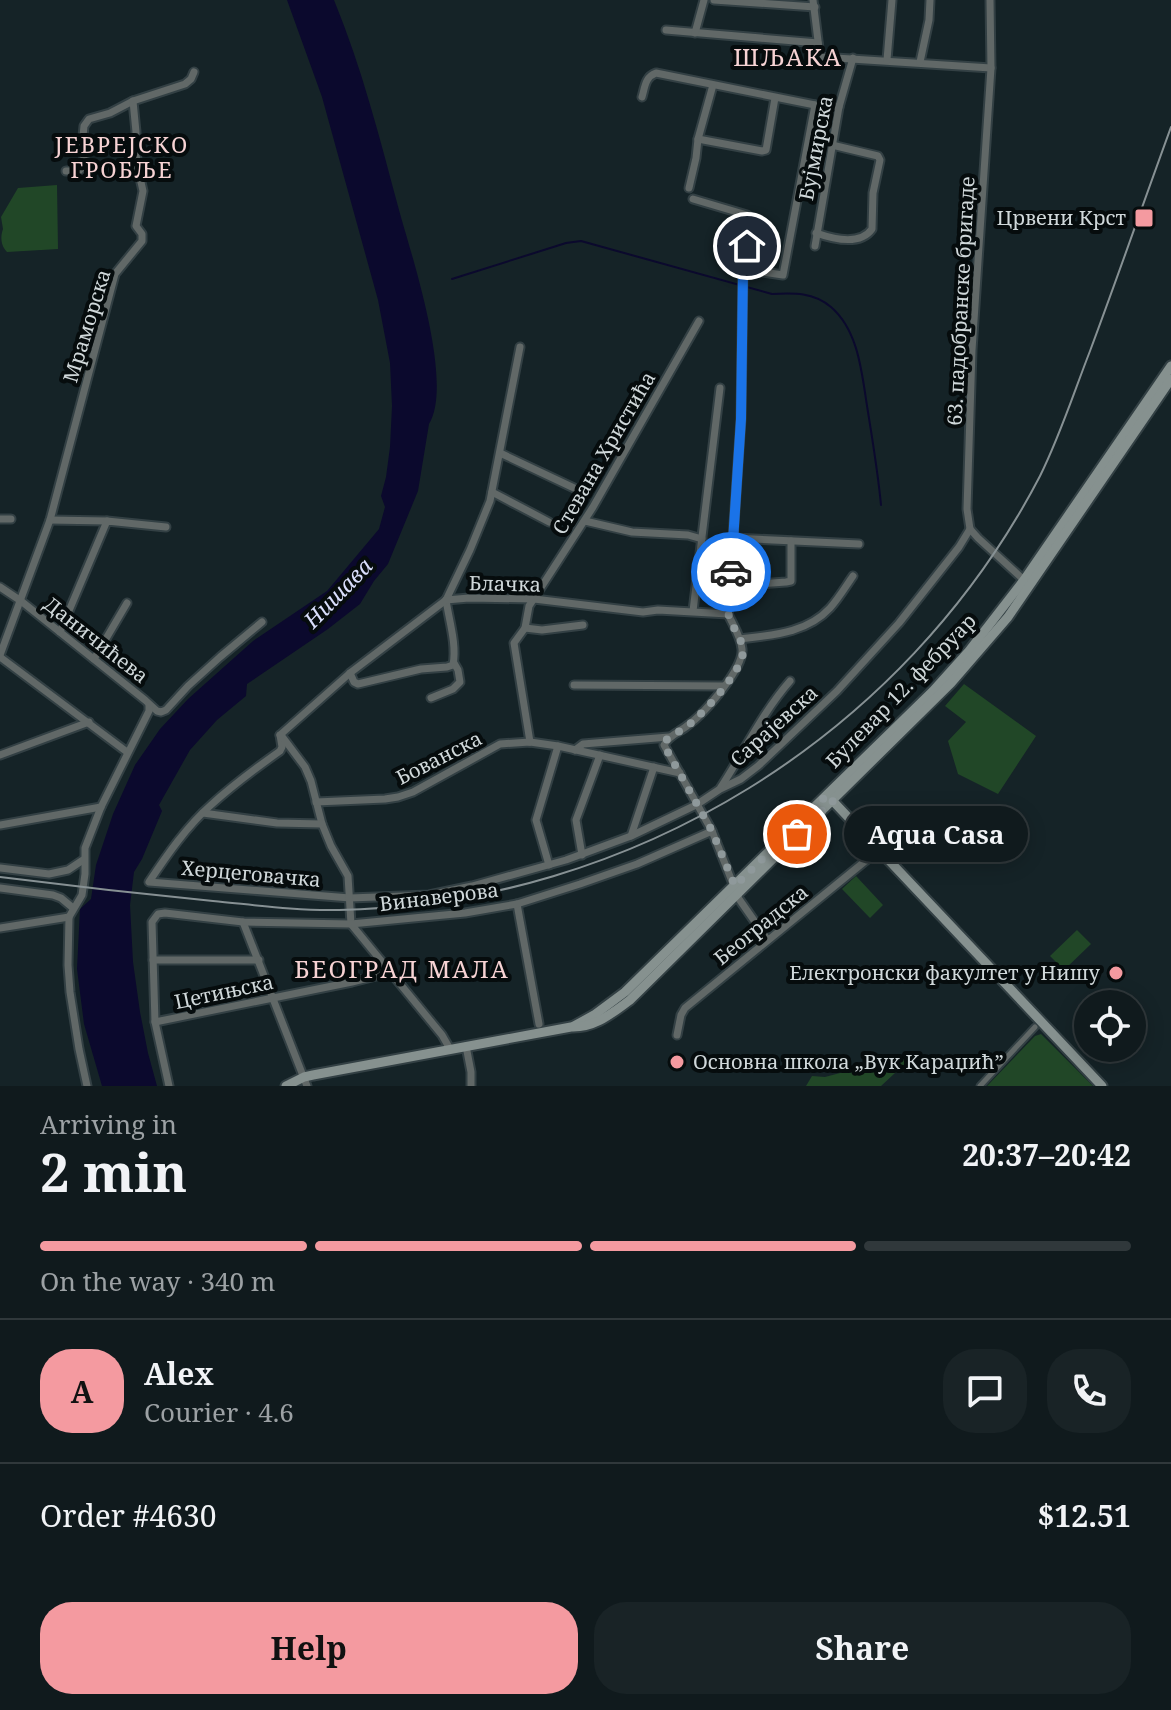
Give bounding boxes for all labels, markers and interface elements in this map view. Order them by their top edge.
district label: ШЉАКА [733,40,843,73]
street label: Бујмирска [792,93,839,203]
district label: ЈЕВРЕЈСКО ГРОБЉЕ [54,129,189,184]
street label: 63. падобранске бригаде [940,176,981,426]
place label: Црвени Крст [996,204,1126,231]
marker: Црвени Крст [1133,207,1155,229]
pin [713,212,781,280]
icon: home [725,224,769,268]
street label: Мраморска [56,266,117,386]
street label: Стевана Христића [546,366,661,539]
courier [691,532,771,612]
water label: Нишава [296,550,379,635]
icon: car [709,550,753,594]
street label: Блачка [469,569,541,598]
street label: Даничићева [38,590,154,689]
street label: Булевар 12. фебруар [820,608,982,774]
street label: Сарајевска [724,679,823,772]
street label: Бованска [391,724,486,791]
pin [763,800,831,868]
callout: Aqua Casa [845,806,1029,862]
icon: bag [775,812,819,856]
text: Aqua Casa [868,816,1004,852]
street label: Херцеговачка [180,854,322,893]
street label: Винаверова [378,876,500,917]
street label: Београдска [708,878,813,971]
district label: БЕОГРАД МАЛА [294,952,510,985]
place label: Електронски факултет у Нишу [789,959,1101,986]
marker: Електронски факултет у Нишу [1107,964,1125,982]
street label: Цетињска [172,968,276,1015]
map controls [1074,990,1146,1062]
button: locate [1074,990,1146,1062]
place label: Основна школа „Вук Караџић” [693,1048,1004,1075]
marker: Основна школа „Вук Караџић” [668,1053,686,1071]
text: Arriving in [40,1106,177,1142]
text: 20:37–20:42 [962,1134,1131,1175]
text: 2 min [40,1136,187,1207]
text: On the way · 340 m [40,1263,275,1299]
button: chat [943,1349,1027,1433]
button: phone [1047,1349,1131,1433]
text: Alex [144,1353,214,1394]
text: A [71,1371,93,1412]
text: Courier · 4.6 [144,1394,294,1430]
text: Order #4630 [40,1495,217,1536]
text: $12.51 [1037,1495,1131,1536]
button: Help [40,1602,578,1694]
button: Share [594,1602,1131,1694]

